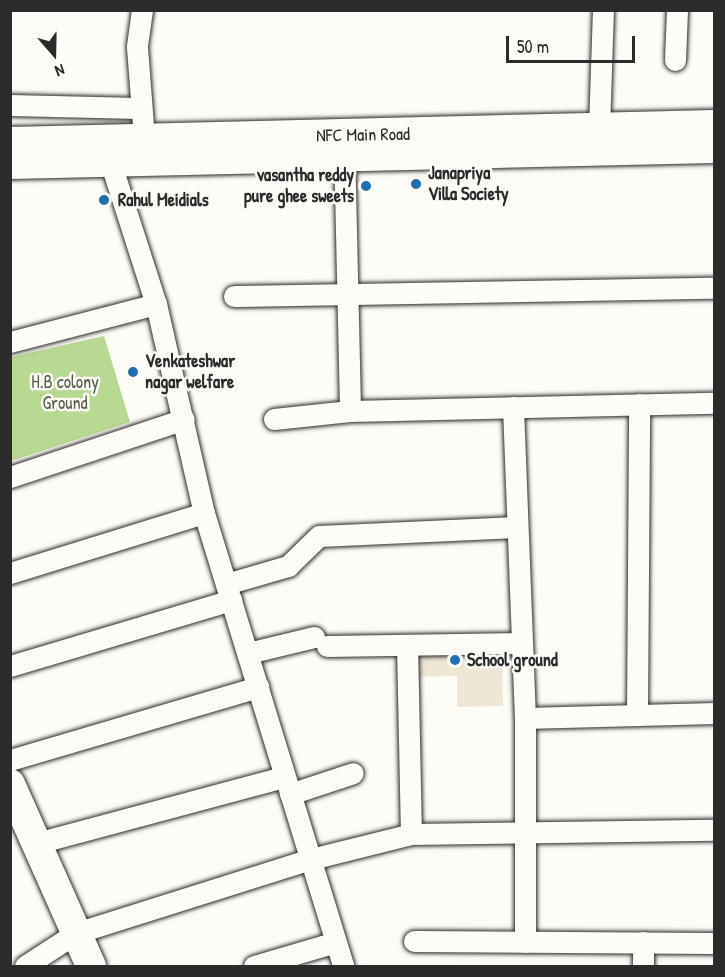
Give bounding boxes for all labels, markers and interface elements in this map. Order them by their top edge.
north arrow [24,24,84,84]
scale bar [509,24,638,62]
text: 50 m [517,34,549,59]
text: N [52,59,68,83]
street label: NFC Main Road [316,123,410,147]
place label: Janapriya Villa Society [428,163,509,206]
place label: vasantha reddy pure ghee sweets [244,165,354,207]
marker: Janapriya Villa Society [409,177,423,191]
marker: vasantha reddy pure ghee sweets [359,179,373,193]
place label: Rahul Meidials [118,189,209,211]
marker: Rahul Meidials [95,191,113,209]
place label: Venkateshwar nagar welfare [145,351,235,394]
marker: Venkateshwar nagar welfare [126,365,140,379]
park label: H.B colony Ground [31,372,99,415]
place label: School ground [467,649,558,671]
marker: School ground [448,653,462,667]

